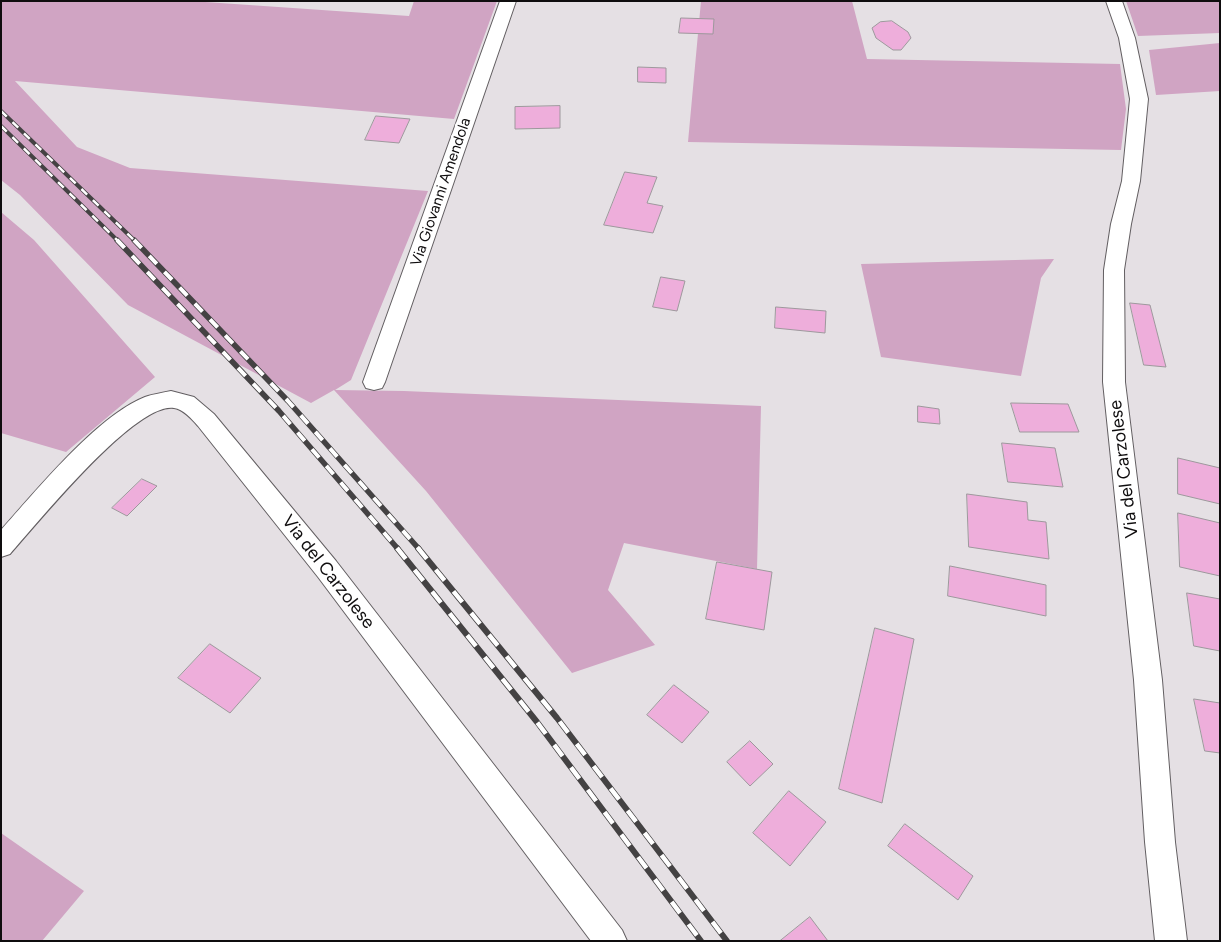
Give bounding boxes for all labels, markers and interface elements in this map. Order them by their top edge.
street label: Via Giovanni Amendola [407,115,475,269]
street label: Via del Carzolese [1105,399,1143,539]
street label: Via del Carzolese [277,511,379,633]

